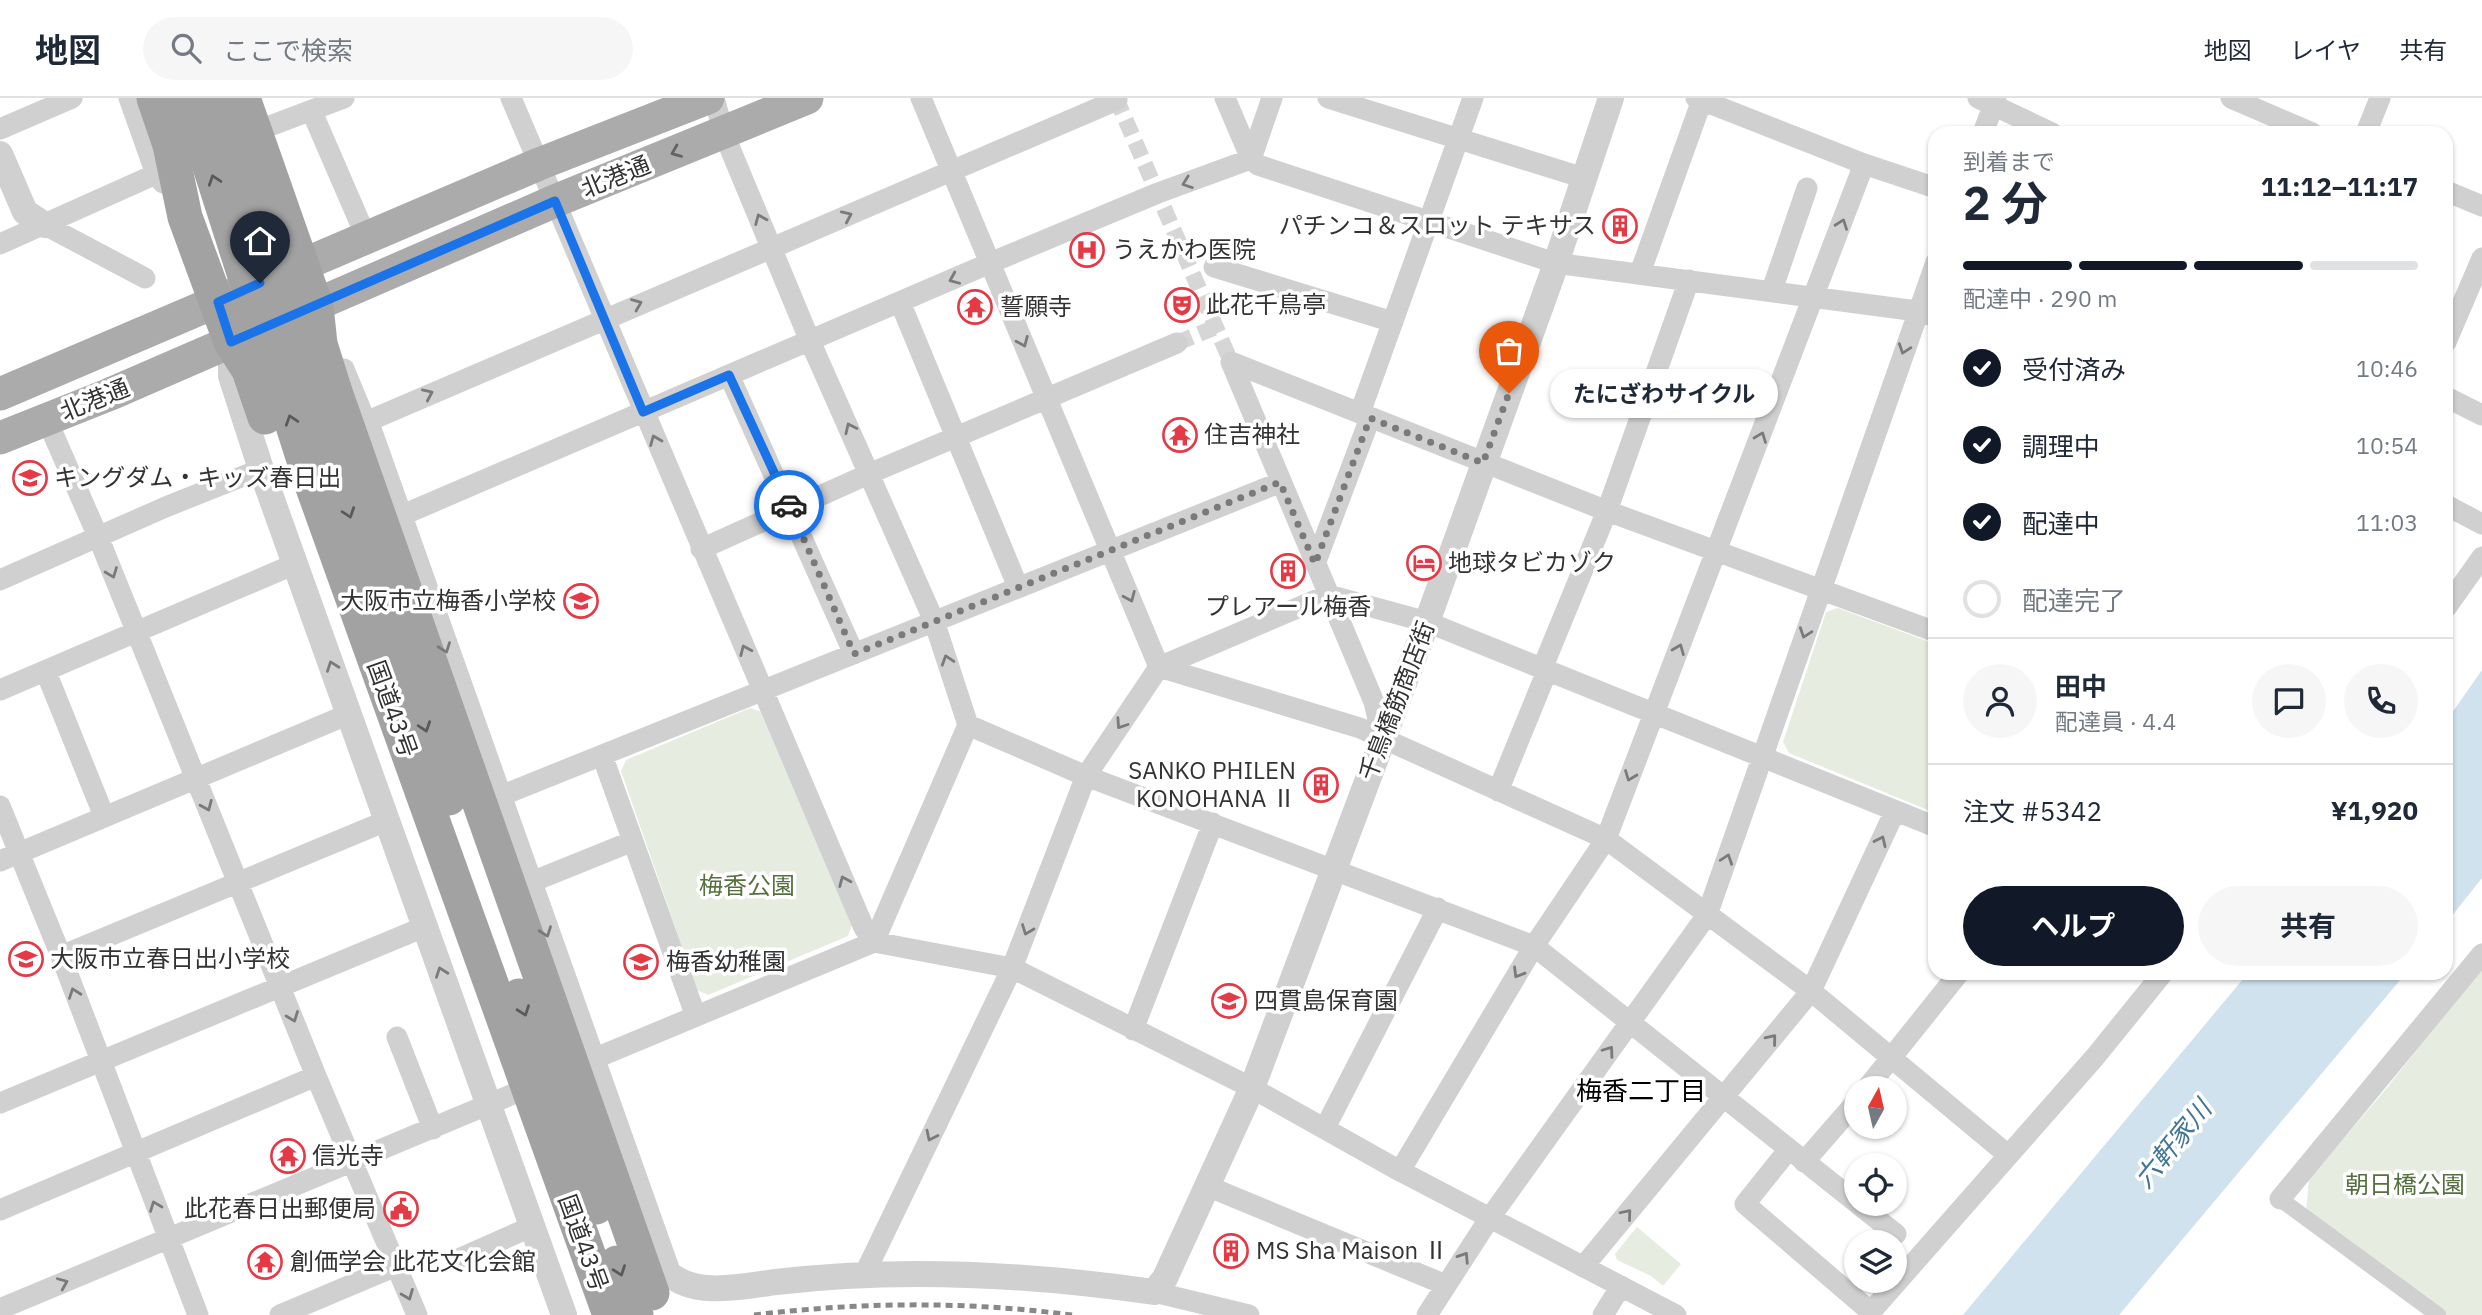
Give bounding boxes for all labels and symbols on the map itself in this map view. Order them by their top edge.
one-way arrow [671,144,683,158]
street label: 北港通 [576,148,655,204]
one-way arrow [208,174,222,187]
one-way arrow [1181,174,1193,188]
building icon: パチンコ＆スロット テキサス [1601,207,1639,245]
place label: パチンコ＆スロット テキサス [1279,209,1596,241]
one-way arrow [840,210,852,224]
pin [230,211,290,283]
one-way arrow [754,214,768,226]
one-way arrow [1834,219,1848,231]
hospital icon: うえかわ医院 [1068,231,1106,269]
place label: うえかわ医院 [1112,233,1256,265]
one-way arrow [949,271,961,285]
theatre icon: 此花千鳥亭 [1163,286,1201,324]
temple icon: 誓願寺 [956,288,994,326]
place label: 此花千鳥亭 [1206,288,1326,320]
place label: 誓願寺 [1000,290,1072,322]
one-way arrow [630,298,642,312]
pin [1479,321,1539,393]
one-way arrow [1015,335,1029,347]
one-way arrow [1898,342,1912,354]
callout: たにざわサイクル [1551,368,1778,418]
street label: 北港通 [55,371,134,427]
one-way arrow [422,389,434,403]
one-way arrow [285,414,299,427]
temple icon: 住吉神社 [1161,416,1199,454]
place label: 住吉神社 [1204,418,1300,450]
one-way arrow [844,423,858,435]
one-way arrow [1753,431,1767,443]
one-way arrow [650,435,664,447]
school or university icon: キングダム・キッズ春日出 [11,459,49,497]
place label: キングダム・キッズ春日出 [54,461,341,493]
courier [754,470,824,540]
one-way arrow [341,506,355,518]
hotel icon: 地球タビカゾク [1405,544,1443,582]
place label: 地球タビカゾク [1448,546,1616,578]
building icon: プレアール梅香 [1269,552,1307,590]
one-way arrow [103,566,117,578]
school or university icon: 大阪市立梅香小学校 [562,582,600,620]
place label: 大阪市立梅香小学校 [340,584,556,616]
one-way arrow [1121,590,1135,602]
place label: プレアール梅香 [1205,590,1371,622]
street label: 千鳥橋筋商店街 [1351,616,1441,785]
one-way arrow [1799,626,1813,639]
one-way arrow [437,642,451,654]
one-way arrow [1670,643,1684,655]
one-way arrow [739,644,753,657]
one-way arrow [941,655,955,667]
street label: 国道43号 [361,656,425,761]
one-way arrow [326,660,340,672]
one-way arrow [1117,716,1129,729]
one-way arrow [417,721,431,733]
place label: SANKO PHILEN KONOHANA Ⅱ [1128,754,1296,814]
building icon: SANKO PHILEN KONOHANA Ⅱ [1302,766,1340,804]
one-way arrow [1624,770,1638,782]
one-way arrow [198,800,212,812]
one-way arrow [1873,836,1887,848]
one-way arrow [1719,853,1733,866]
park label: 梅香公園 [699,869,795,901]
one-way arrow [838,876,852,888]
one-way arrow [1021,923,1035,935]
one-way arrow [538,925,552,937]
school or university icon: 大阪市立春日出小学校 [7,940,45,978]
place label: 大阪市立春日出小学校 [50,942,290,974]
school or university icon: 梅香幼稚園 [622,943,660,981]
place label: 梅香幼稚園 [666,945,786,977]
one-way arrow [1513,965,1526,978]
one-way arrow [435,967,449,979]
school or university icon: 四貫島保育園 [1210,982,1248,1020]
place label: 四貫島保育園 [1254,984,1398,1016]
one-way arrow [68,988,82,1000]
one-way arrow [516,1005,530,1017]
one-way arrow [285,1010,299,1022]
one-way arrow [1763,1034,1776,1046]
one-way arrow [1601,1046,1613,1059]
district label: 梅香二丁目 [1576,1073,1706,1107]
north arrow [1844,1076,1908,1139]
water label: 六軒家川 [2126,1090,2220,1194]
one-way arrow [925,1129,939,1141]
temple icon: 信光寺 [269,1137,307,1175]
place label: 信光寺 [312,1139,384,1171]
park label: 朝日橋公園 [2345,1168,2465,1200]
public building icon: 此花春日出郵便局 [382,1190,420,1228]
street label: 国道43号 [552,1190,616,1295]
place label: 此花春日出郵便局 [184,1192,376,1224]
one-way arrow [149,1200,163,1212]
one-way arrow [1619,1210,1631,1223]
building icon: MS Sha Maison Ⅱ [1212,1232,1250,1270]
place label: MS Sha Maison Ⅱ [1256,1234,1448,1266]
temple icon: 創価学会 此花文化会館 [246,1243,284,1281]
place label: 創価学会 此花文化会館 [290,1245,536,1277]
one-way arrow [1455,1252,1468,1265]
one-way arrow [612,1264,626,1276]
one-way arrow [56,1277,68,1291]
one-way arrow [400,1288,414,1300]

